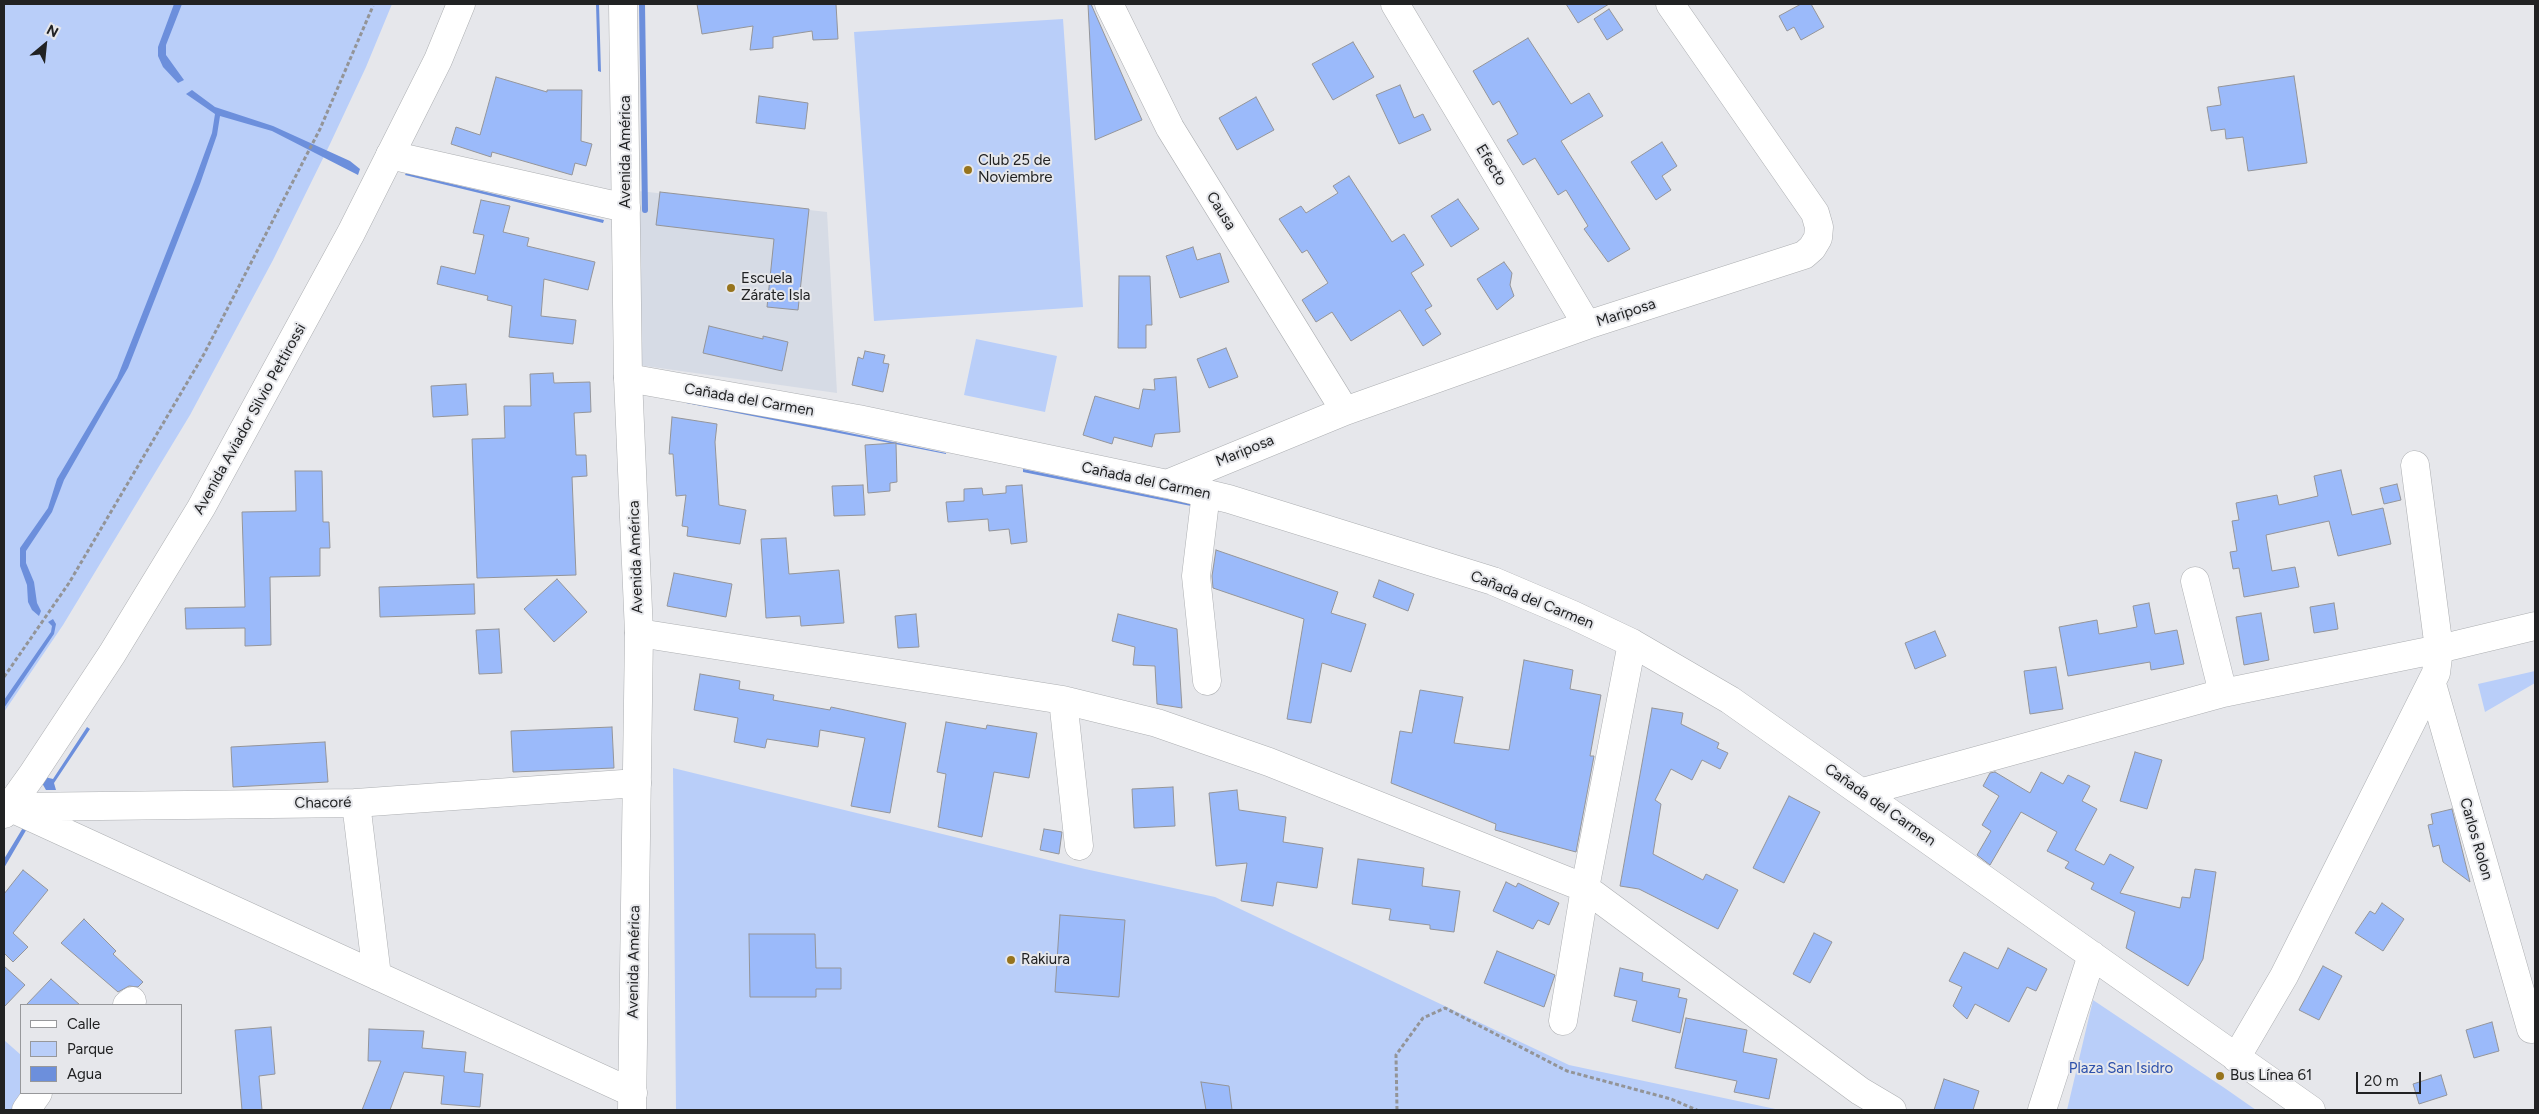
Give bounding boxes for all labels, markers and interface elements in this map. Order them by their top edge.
north arrow [20,20,70,70]
text: N [43,21,61,41]
street label: Avenida América [617,95,635,209]
street label: Efecto [1472,141,1510,189]
place label: Club 25 de Noviembre [978,152,1052,187]
marker: Club 25 de Noviembre [962,164,974,176]
street label: Causa [1202,189,1240,233]
place label: Escuela Zárate Isla [741,270,811,305]
marker: Escuela Zárate Isla [725,282,737,294]
street label: Mariposa [1594,295,1658,331]
street label: Avenida Aviador Silvio Pettirossi [190,320,310,518]
street label: Cañada del Carmen [683,380,815,420]
street label: Mariposa [1213,431,1277,471]
street label: Cañada del Carmen [1080,459,1212,503]
street label: Avenida América [625,500,647,614]
street label: Cañada del Carmen [1468,567,1596,633]
street label: Cañada del Carmen [1821,760,1939,850]
street label: Chacoré [294,794,352,812]
street label: Carlos Rolon [2456,796,2496,882]
street label: Avenida América [624,905,644,1019]
place label: Rakiura [1021,951,1070,969]
marker: Rakiura [1005,954,1017,966]
legend [20,1004,182,1094]
text: Calle [67,1015,100,1033]
text: Parque [67,1040,114,1058]
park label: Plaza San Isidro [2069,1060,2173,1078]
scale bar [2359,1062,2424,1094]
text: Agua [67,1065,102,1083]
place label: Bus Línea 61 [2230,1067,2312,1085]
marker: Bus Línea 61 [2214,1070,2226,1082]
text: 20 m [2364,1072,2398,1090]

